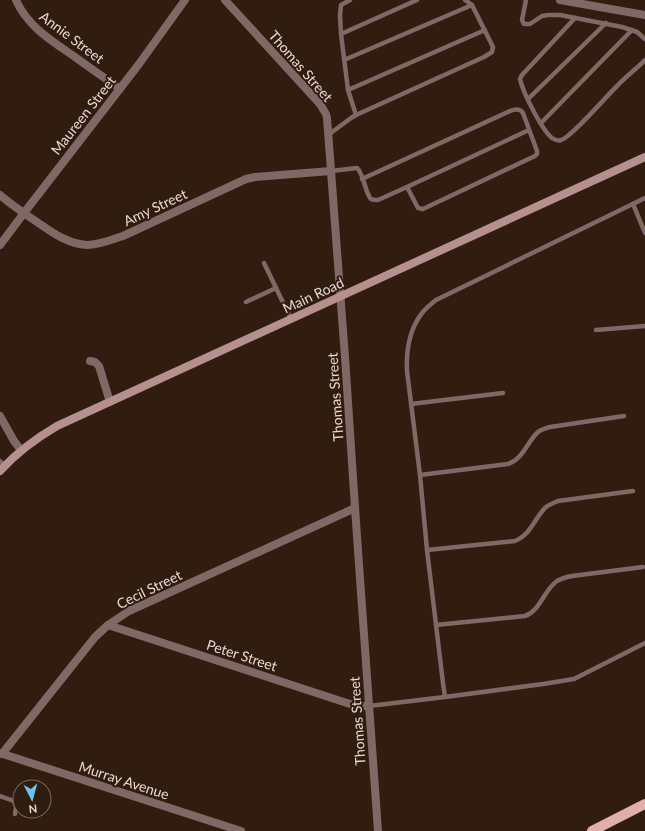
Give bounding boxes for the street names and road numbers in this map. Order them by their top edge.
street label: Annie Street [36,7,108,67]
street label: Thomas Street [265,27,337,105]
street label: Maureen Street [47,72,119,158]
street label: Amy Street [121,185,189,229]
street label: Main Road [280,273,346,317]
street label: Thomas Street [323,352,347,442]
street label: Cecil Street [114,566,184,612]
street label: Peter Street [205,636,279,674]
street label: Thomas Street [345,676,369,766]
street label: Murray Avenue [77,757,171,803]

